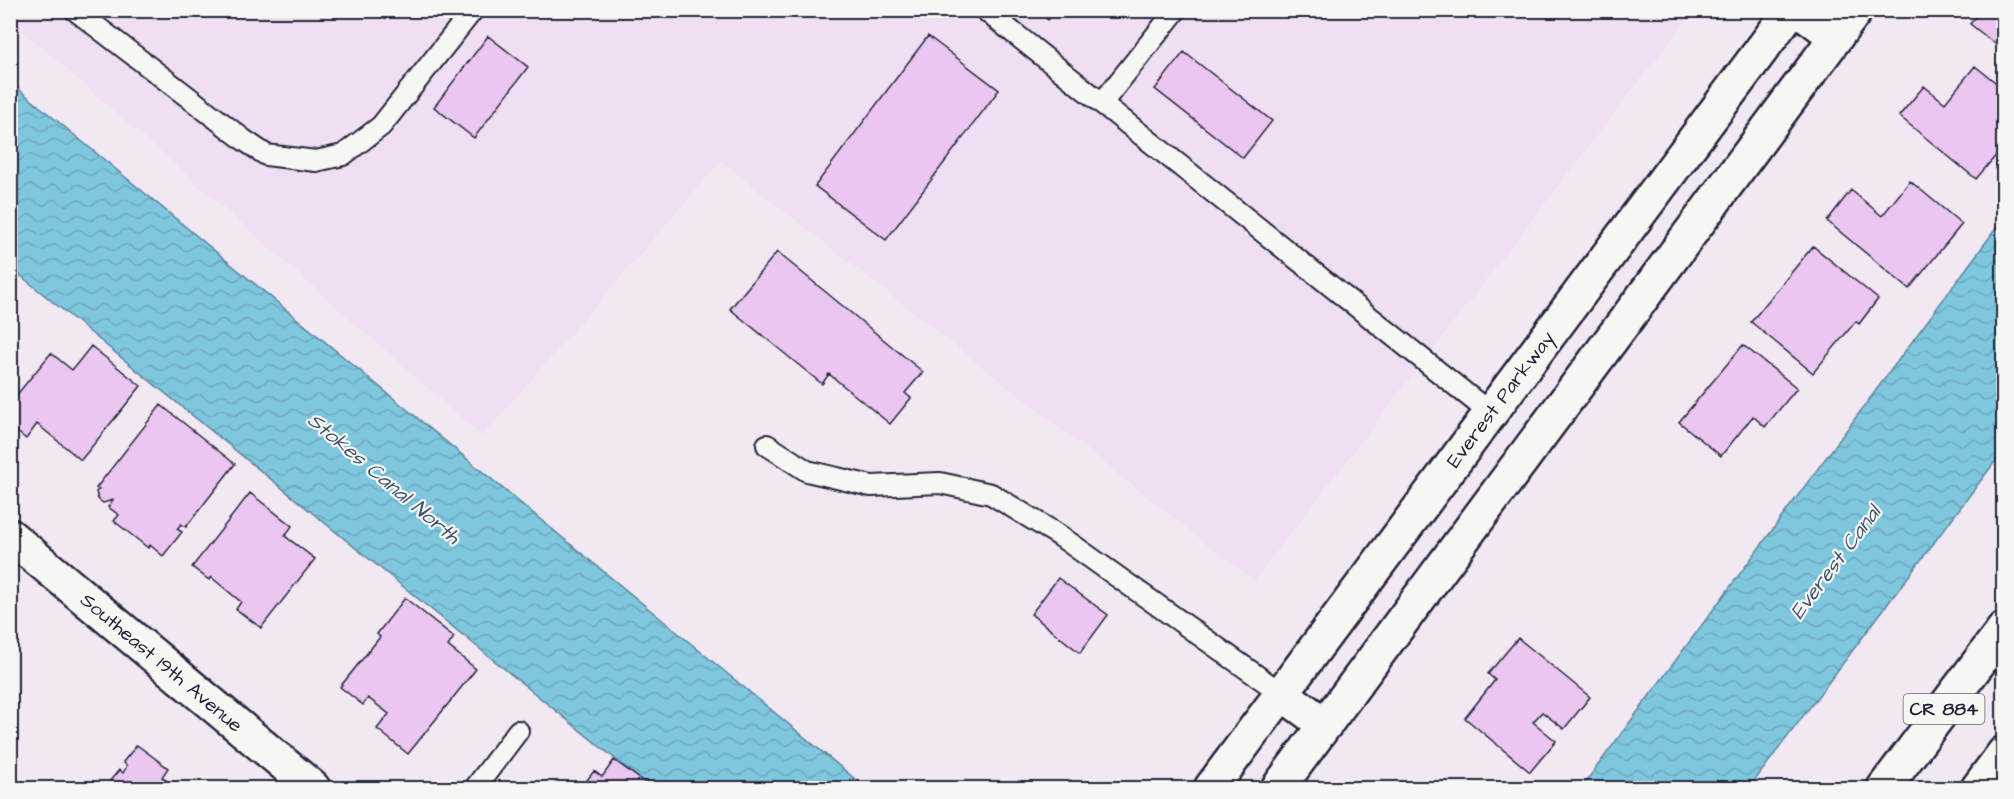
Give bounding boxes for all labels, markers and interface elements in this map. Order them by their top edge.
street label: Everest Parkway [1440,325,1562,474]
water label: Stokes Canal North [301,406,467,552]
water label: Everest Canal [1783,497,1889,625]
street label: Southeast 19th Avenue [74,586,249,739]
road number: CR 884 [1904,694,1984,724]

